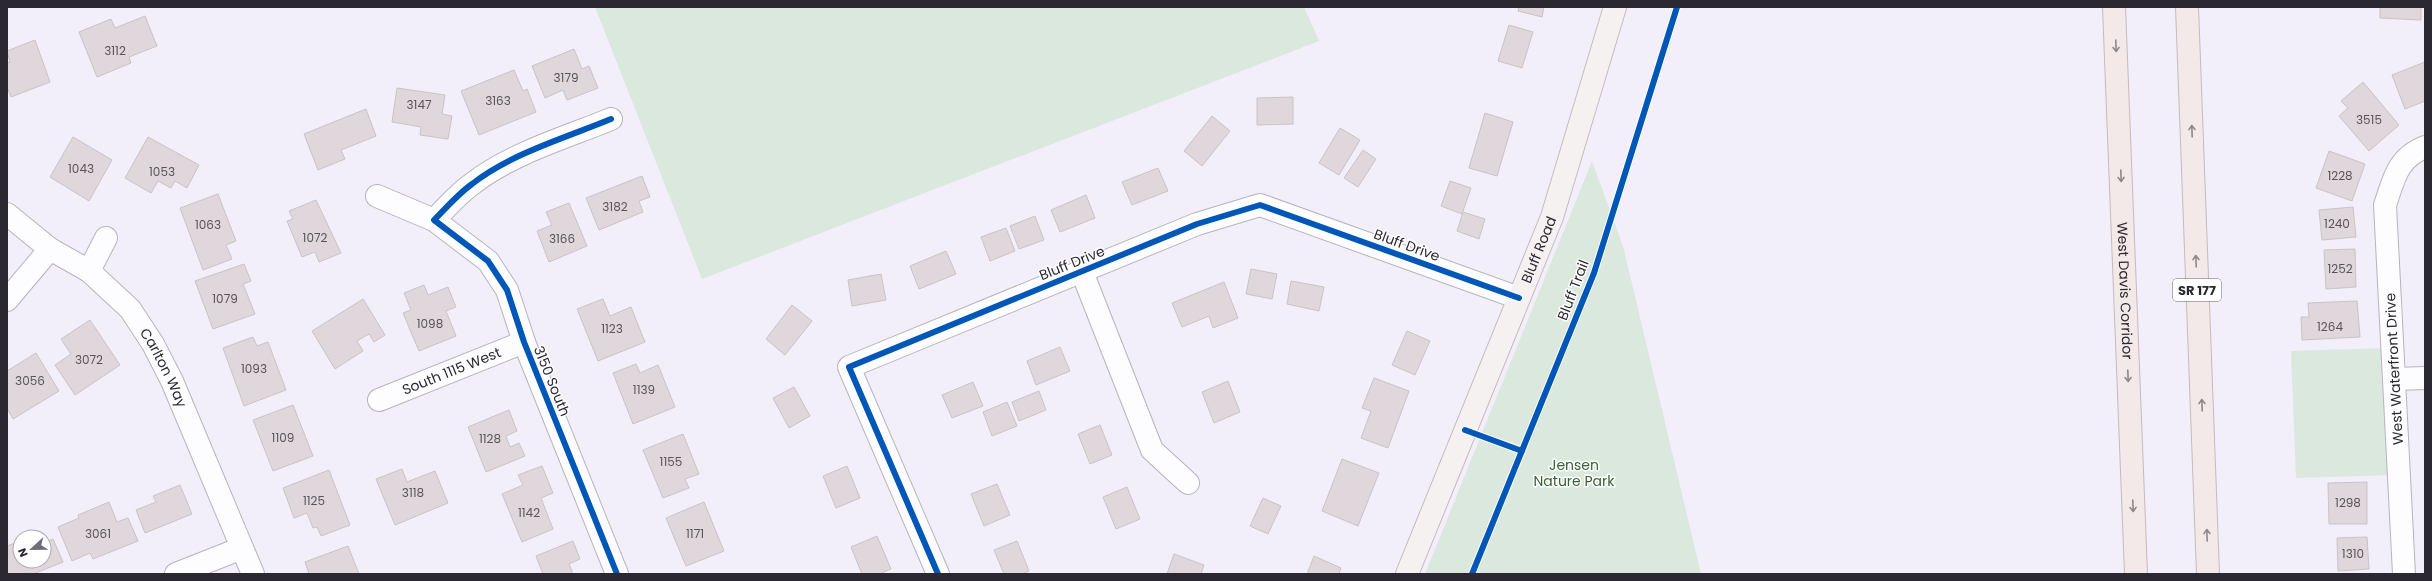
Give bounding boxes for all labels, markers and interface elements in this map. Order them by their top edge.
one-way arrow [2112,39,2120,52]
house number: 3112 [104,42,126,59]
house number: 3179 [553,69,579,86]
house number: 3163 [485,92,511,109]
house number: 3147 [406,96,432,113]
house number: 3515 [2356,111,2382,128]
one-way arrow [2188,125,2195,138]
house number: 1043 [68,160,94,177]
house number: 1053 [149,163,175,180]
house number: 1228 [2327,167,2353,184]
one-way arrow [2117,169,2124,182]
house number: 3182 [602,198,628,215]
street label: Bluff Road [1516,213,1561,286]
house number: 1240 [2324,215,2350,232]
house number: 1063 [195,216,221,233]
street label: West Davis Corridor [2112,222,2138,360]
street label: Bluff Drive [1371,224,1443,266]
house number: 1072 [303,229,328,246]
house number: 3166 [549,230,575,247]
street label: Bluff Drive [1036,241,1108,285]
one-way arrow [2193,255,2200,268]
street label: Bluff Trail [1552,257,1594,323]
house number: 1252 [2327,260,2353,277]
road number: SR 177 [2173,279,2221,301]
house number: 1079 [212,290,238,307]
street label: West Waterfront Drive [2380,292,2408,446]
house number: 1098 [417,315,443,332]
house number: 1264 [2317,318,2343,335]
house number: 1123 [601,320,623,337]
street label: Carlton Way [135,324,192,411]
street label: South 1115 West [399,342,504,400]
street label: 3150 South [529,343,575,419]
house number: 3072 [75,351,103,368]
house number: 1093 [241,360,267,377]
one-way arrow [2125,369,2132,382]
house number: 3056 [15,372,45,389]
house number: 1139 [633,381,655,398]
one-way arrow [2198,399,2205,412]
house number: 1109 [272,429,294,446]
house number: 1128 [479,430,501,447]
house number: 1155 [660,453,682,470]
park label: Jensen Nature Park [1533,455,1615,491]
house number: 3118 [402,484,424,501]
house number: 1125 [303,492,325,509]
house number: 1298 [2335,494,2361,511]
one-way arrow [2129,499,2137,512]
house number: 1142 [518,504,540,521]
house number: 3061 [85,525,111,542]
house number: 1171 [686,525,704,542]
north arrow [12,529,52,569]
one-way arrow [2203,529,2210,542]
house number: 1310 [2342,545,2364,562]
text: N [14,546,32,560]

